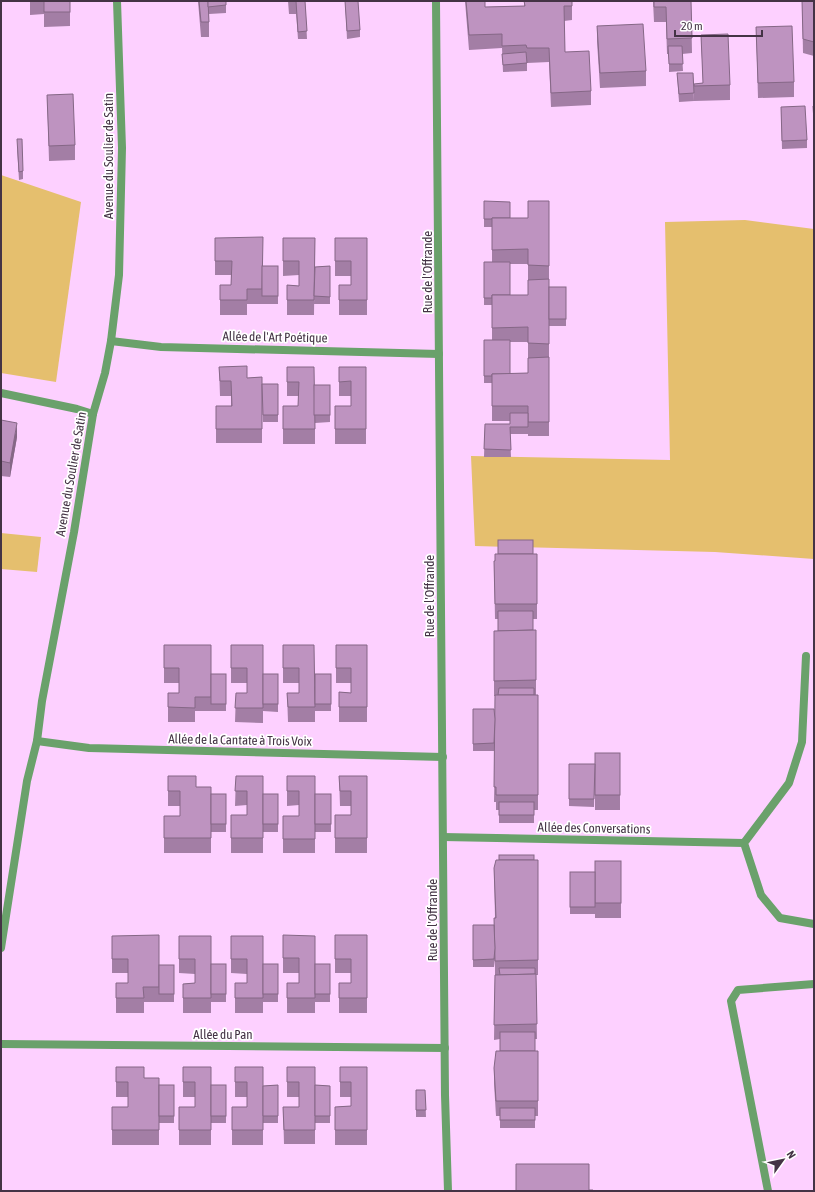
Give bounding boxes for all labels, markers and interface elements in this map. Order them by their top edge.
scale bar [675,12,762,38]
text: 20 m [681,19,703,33]
street label: Avenue du Soulier de Satin [101,93,116,219]
street label: Rue de l'Offrande [420,231,435,313]
street label: Allée de l'Art Poétique [222,329,328,345]
street label: Avenue du Soulier de Satin [53,411,89,537]
street label: Rue de l'Offrande [422,555,437,637]
street label: Allée de la Cantate à Trois Voix [168,731,313,749]
street label: Allée des Conversations [538,820,651,836]
street label: Rue de l'Offrande [425,879,440,961]
street label: Allée du Pan [193,1027,253,1042]
north arrow [763,1140,803,1180]
text: N [785,1149,798,1161]

